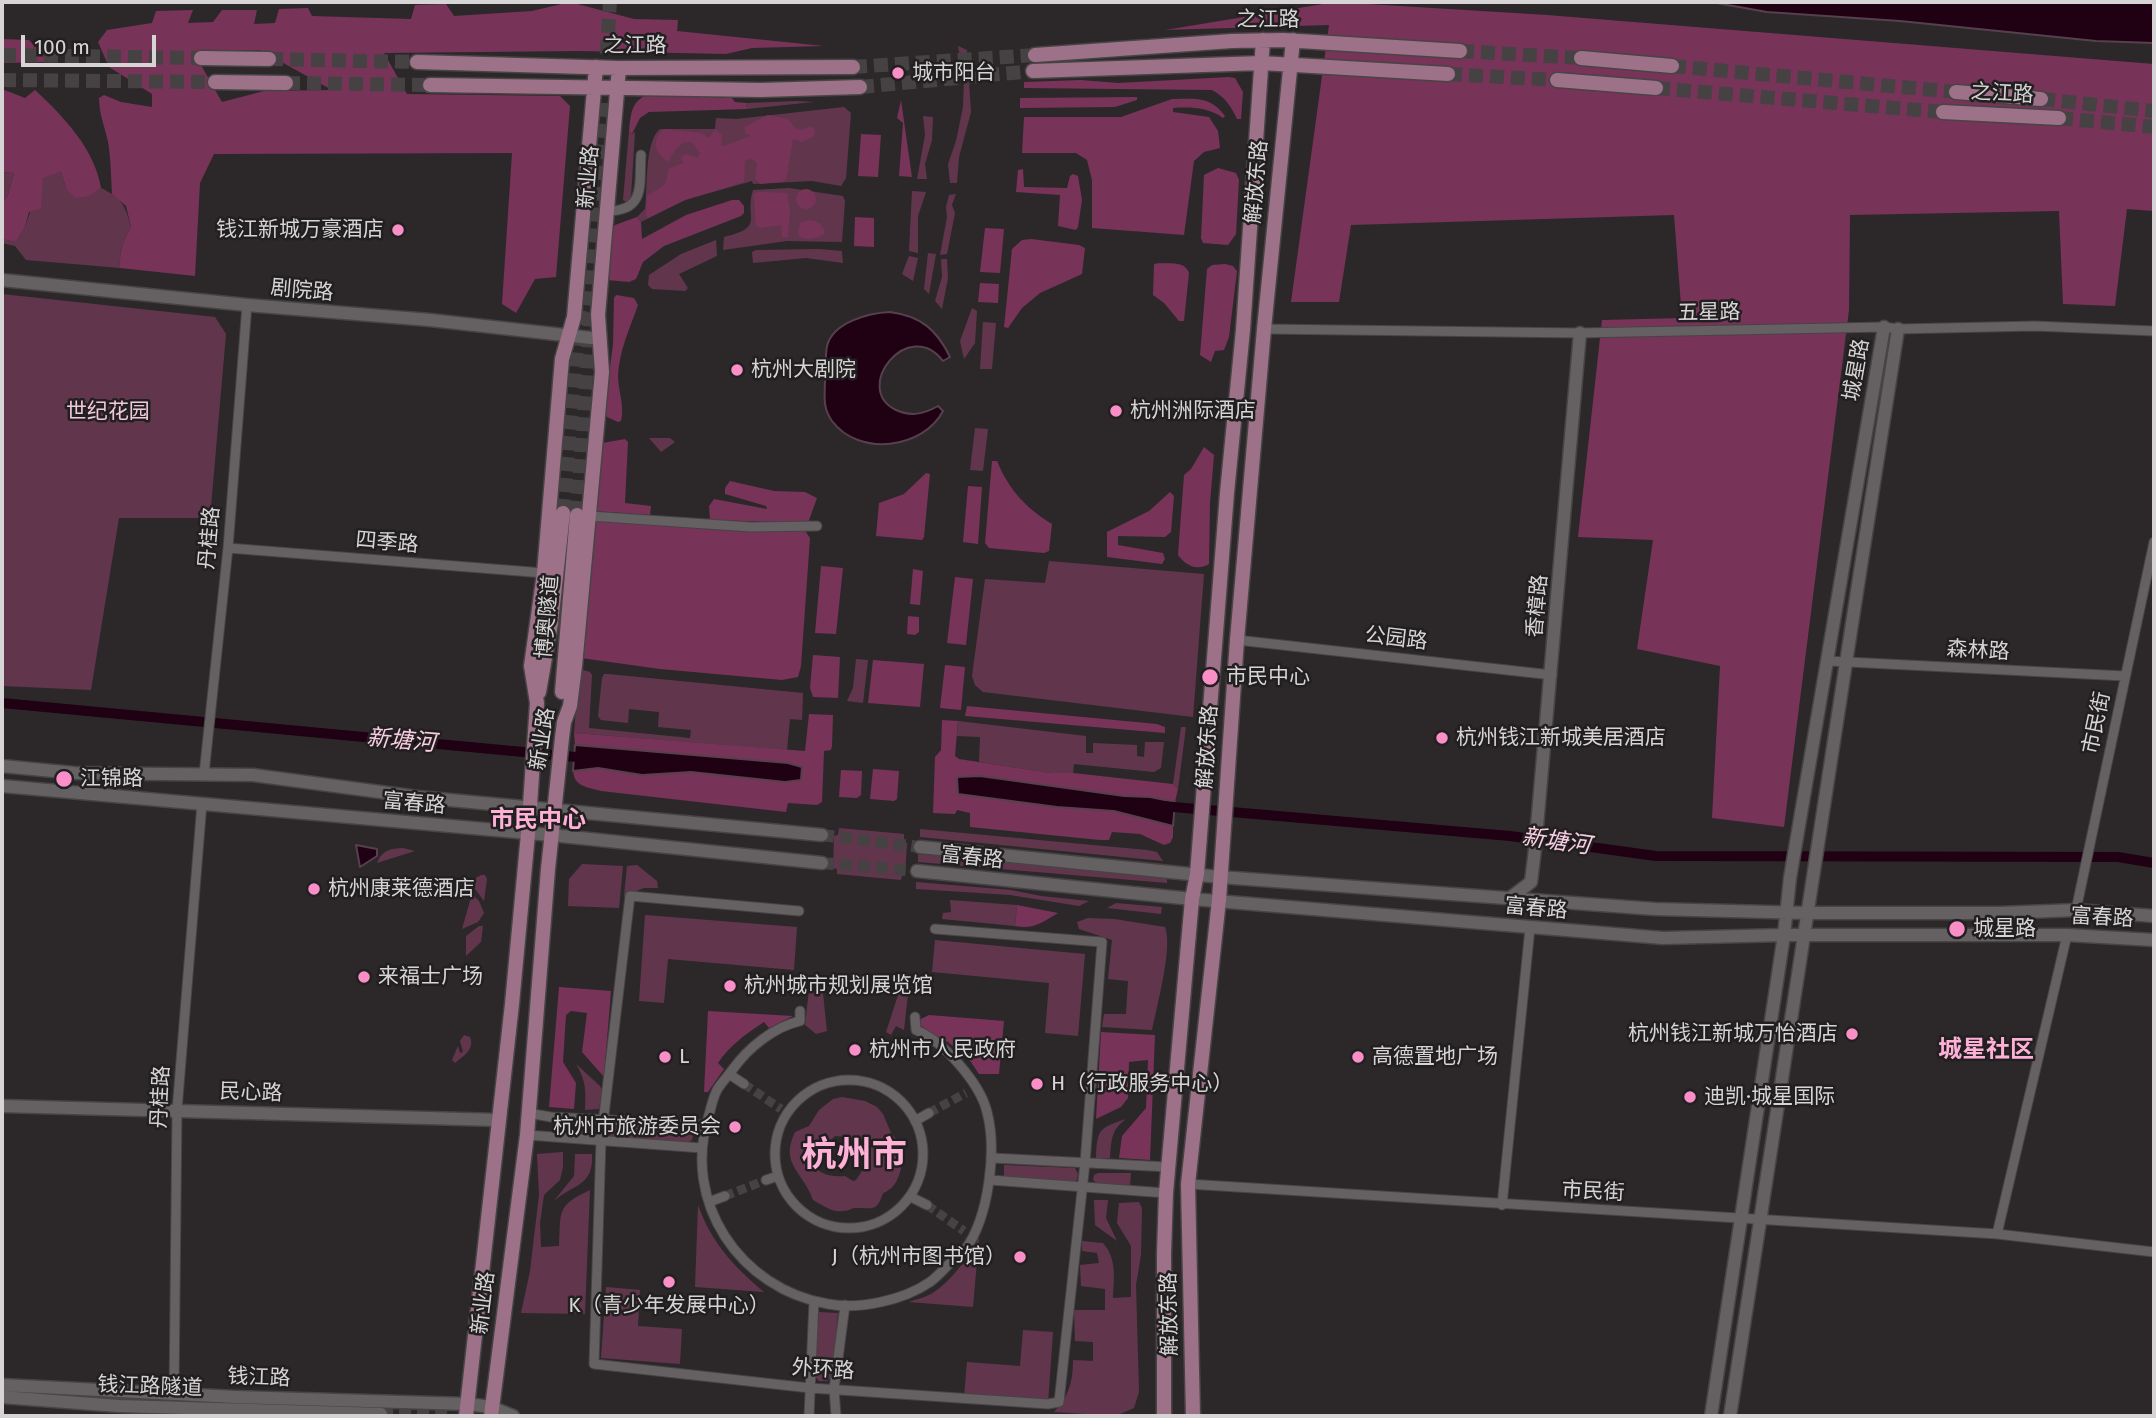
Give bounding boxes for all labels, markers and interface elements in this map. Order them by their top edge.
street label: 之江路 [1237,7,1299,33]
scale bar [24,21,159,65]
street label: 之江路 [604,33,666,59]
text: 100 m [34,34,90,60]
place label: 城市阳台 [912,60,996,86]
marker: 城市阳台 [890,65,906,81]
street label: 之江路 [1970,80,2034,108]
street label: 解放东路 [1241,139,1273,225]
street label: 新业路 [574,145,604,209]
place label: 钱江新城万豪酒店 [216,217,384,243]
marker: 钱江新城万豪酒店 [390,222,406,238]
street label: 剧院路 [270,276,334,306]
street label: 五星路 [1677,300,1741,326]
street label: 城星路 [1839,337,1875,403]
place label: 杭州大剧院 [751,357,856,383]
marker: 杭州大剧院 [729,362,745,378]
place label: 杭州洲际酒店 [1130,398,1256,424]
park label: 世纪花园 [66,399,150,425]
marker: 杭州洲际酒店 [1108,403,1124,419]
street label: 丹桂路 [195,506,225,570]
street label: 四季路 [355,528,419,558]
street label: 博奥隧道 [532,574,564,660]
street label: 香樟路 [1523,574,1553,638]
street label: 公园路 [1363,623,1429,655]
street label: 森林路 [1946,637,2010,665]
place label: 市民中心 [1226,664,1310,690]
marker: 市民中心 [1200,667,1220,687]
street label: 市民街 [2078,690,2116,756]
street label: 解放东路 [1193,704,1223,790]
street label: 新业路 [526,706,560,772]
water label: 新塘河 [365,724,437,758]
place label: 杭州钱江新城美居酒店 [1456,725,1666,751]
marker: 杭州钱江新城美居酒店 [1434,730,1450,746]
place label: 江锦路 [80,766,143,792]
marker: 江锦路 [54,769,74,789]
street label: 富春路 [382,789,446,819]
district label: 市民中心 [490,806,586,834]
water label: 新塘河 [1520,824,1592,860]
street label: 富春路 [939,842,1005,874]
place label: 杭州康莱德酒店 [328,876,475,902]
marker: 杭州康莱德酒店 [306,881,322,897]
street label: 富春路 [1504,894,1568,924]
street label: 富春路 [2070,904,2134,932]
place label: 城星路 [1973,916,2036,942]
marker: 城星路 [1947,919,1967,939]
place label: 来福士广场 [378,964,483,990]
marker: 来福士广场 [356,969,372,985]
place label: 杭州城市规划展览馆 [744,973,933,999]
marker: 杭州城市规划展览馆 [722,978,738,994]
place label: 杭州钱江新城万怡酒店 [1628,1021,1838,1047]
marker: 杭州钱江新城万怡酒店 [1844,1026,1860,1042]
district label: 城星社区 [1938,1036,2034,1064]
place label: 杭州市人民政府 [869,1037,1016,1063]
marker: 杭州市人民政府 [847,1042,863,1058]
place label: L [679,1044,689,1070]
place label: 高德置地广场 [1372,1044,1498,1070]
marker: L [657,1049,673,1065]
marker: 高德置地广场 [1350,1049,1366,1065]
street label: 丹桂路 [147,1065,175,1129]
place label: H（行政服务中心） [1051,1071,1233,1097]
marker: H（行政服务中心） [1029,1076,1045,1092]
street label: 民心路 [219,1079,283,1107]
place label: 迪凯·城星国际 [1704,1084,1835,1110]
marker: 迪凯·城星国际 [1682,1089,1698,1105]
place label: 杭州市旅游委员会 [553,1114,721,1140]
marker: 杭州市旅游委员会 [727,1119,743,1135]
district label: 杭州市 [802,1135,906,1177]
street label: 市民街 [1561,1178,1625,1206]
place label: J（杭州市图书馆） [832,1244,1006,1270]
marker: J（杭州市图书馆） [1012,1249,1028,1265]
street label: 新业路 [468,1270,500,1336]
street label: 解放东路 [1157,1272,1183,1356]
marker: K（青少年发展中心） [661,1274,677,1290]
place label: K（青少年发展中心） [568,1293,770,1319]
street label: 外环路 [791,1355,855,1385]
street label: 钱江路 [227,1364,291,1392]
street label: 钱江路隧道 [97,1373,203,1401]

